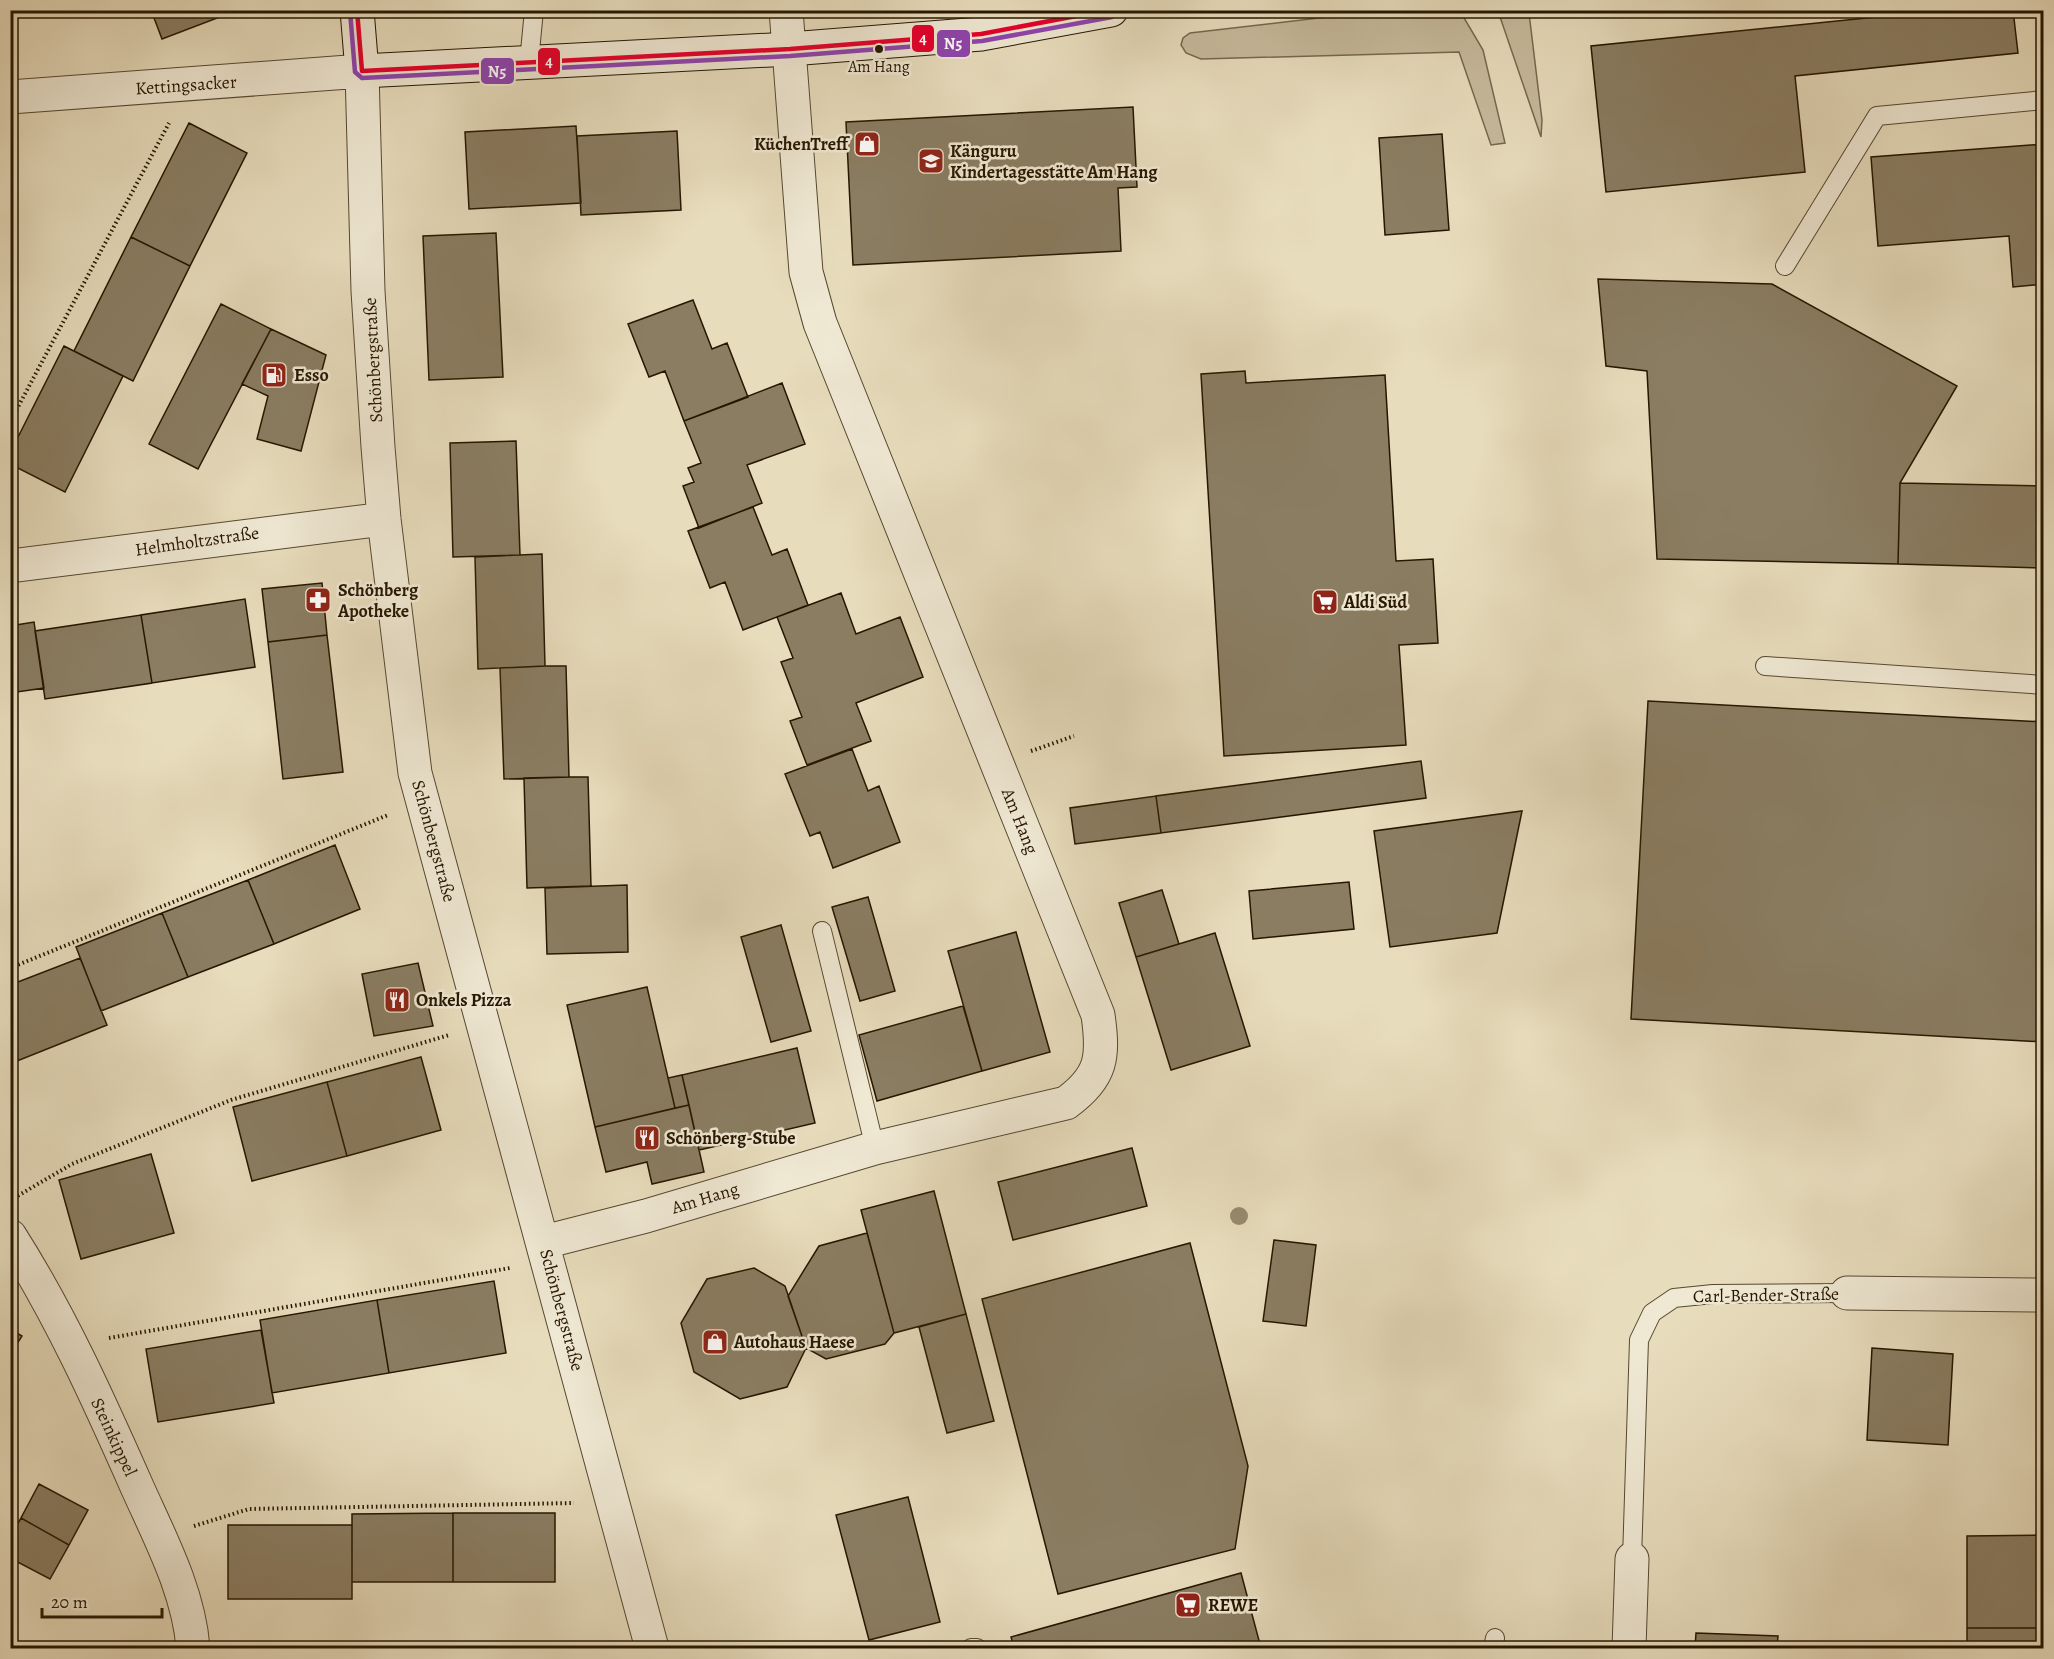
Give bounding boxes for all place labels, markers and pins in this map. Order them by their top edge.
marker: Am Hang [873,43,885,55]
place label: Am Hang [847,56,910,78]
shop icon: KüchenTreff [852,129,882,159]
place label: KüchenTreff [754,132,851,156]
place label: Känguru Kindertagesstätte Am Hang [950,139,1158,184]
school or university icon: Känguru Kindertagesstätte Am Hang [916,146,946,176]
fuel station icon: Esso [259,360,289,390]
place label: Esso [294,363,329,387]
place label: Schönberg Apotheke [337,578,419,623]
pharmacy icon: Schönberg Apotheke [303,585,333,615]
supermarket icon: Aldi Süd [1310,587,1340,617]
place label: Aldi Süd [1343,590,1407,614]
restaurant icon: Onkels Pizza [382,985,412,1015]
place label: Onkels Pizza [416,988,512,1012]
restaurant icon: Schönberg-Stube [632,1123,662,1153]
place label: Schönberg-Stube [666,1126,796,1150]
shop icon: Autohaus Haese [700,1327,730,1357]
place label: Autohaus Haese [733,1330,855,1354]
supermarket icon: REWE [1173,1590,1203,1620]
place label: REWE [1208,1593,1259,1617]

